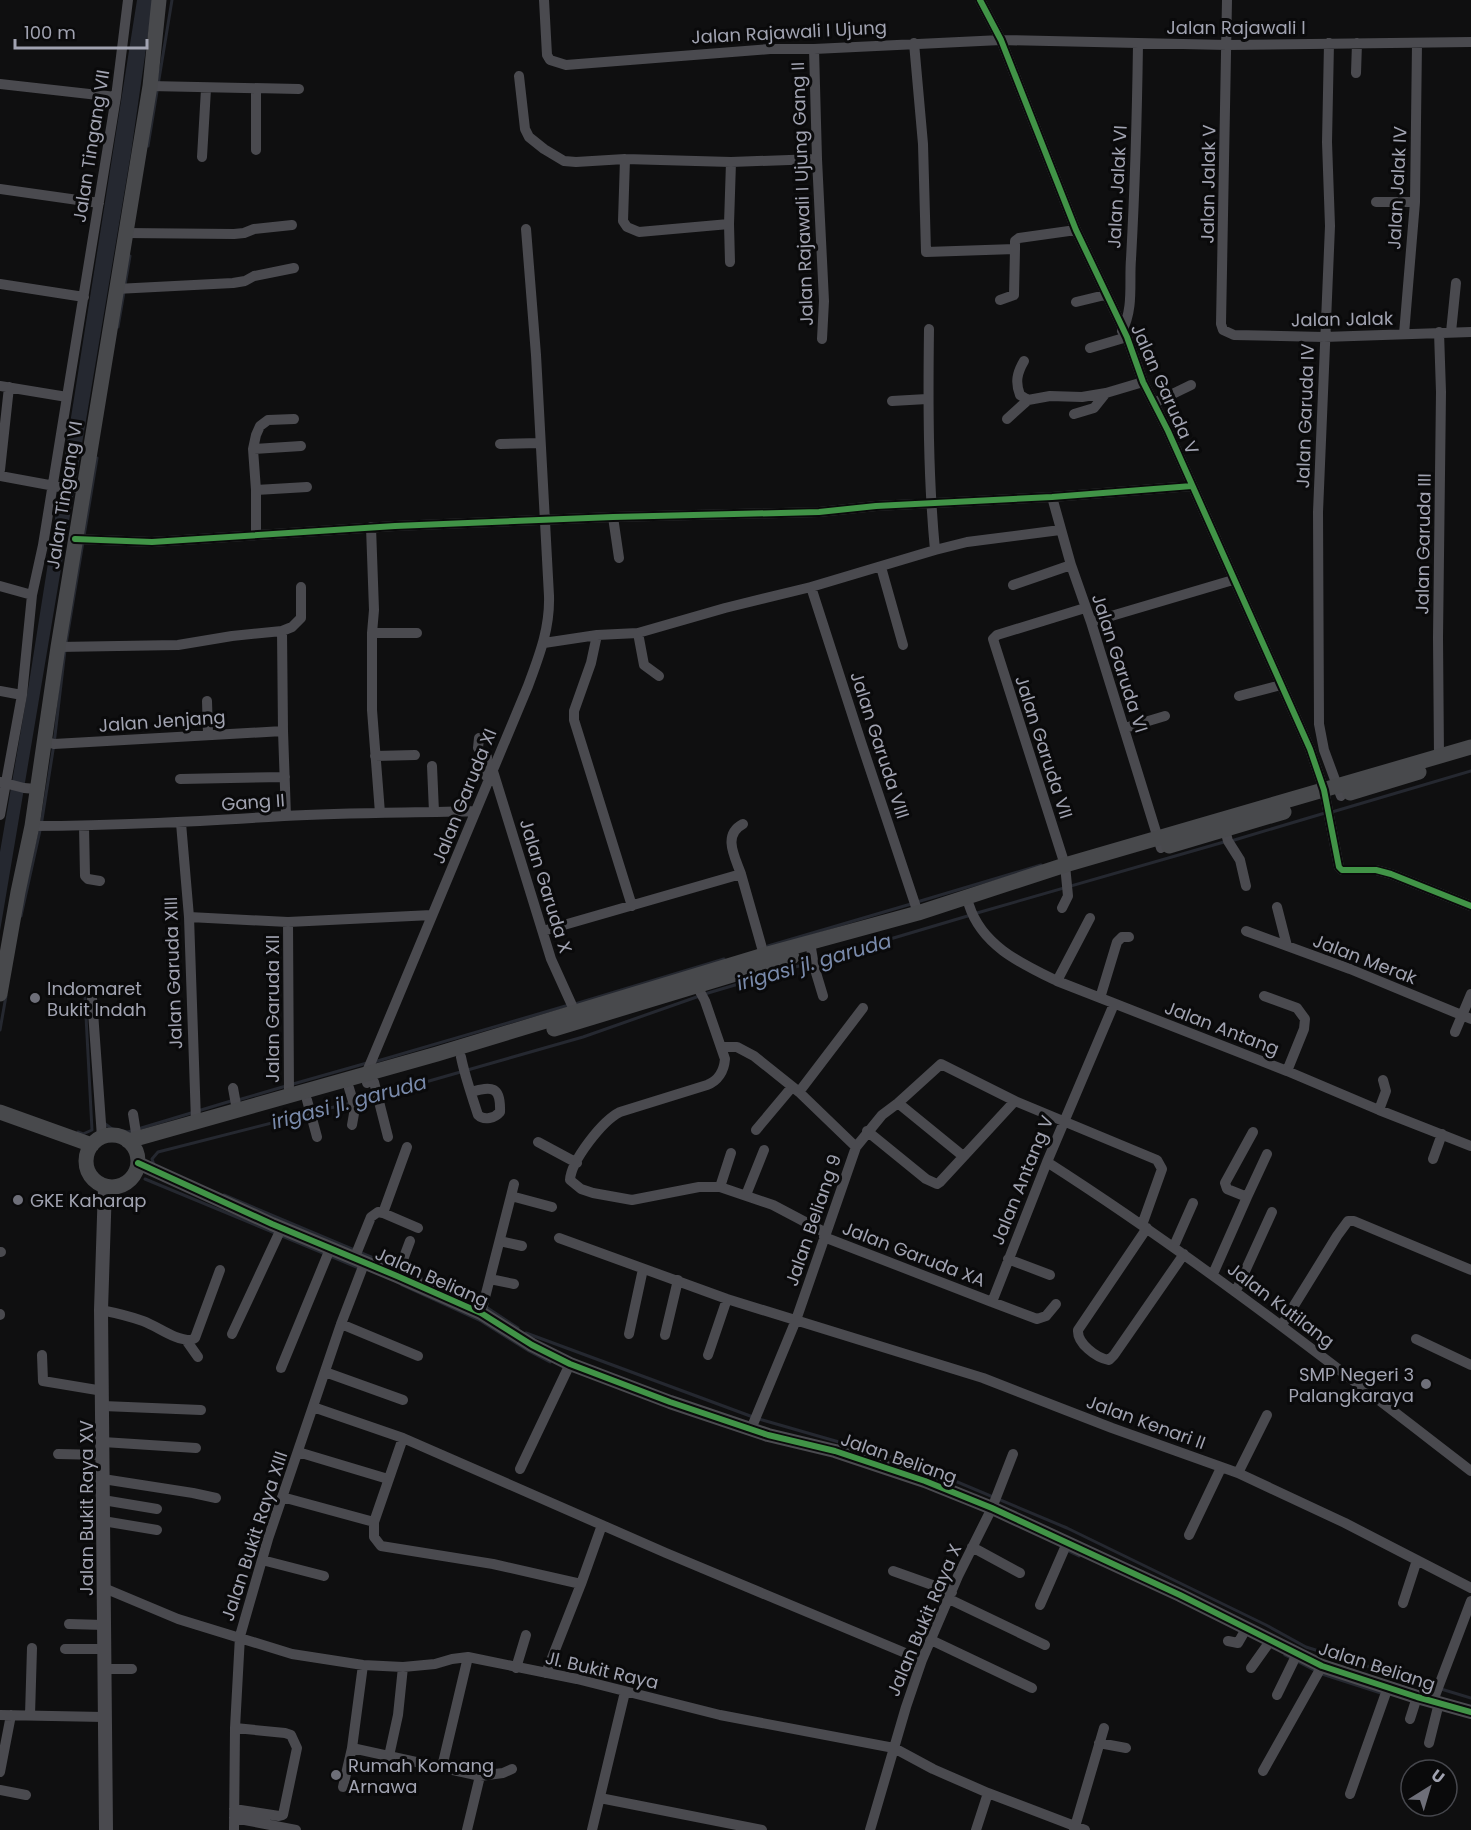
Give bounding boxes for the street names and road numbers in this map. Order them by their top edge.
street label: Jalan Rajawali I Ujung [690,14,888,50]
street label: Jalan Rajawali I [1166,15,1306,40]
street label: Jalan Rajawali I Ujung Gang II [785,61,819,327]
street label: Jalan Tingang VII [67,68,115,224]
street label: Jalan Jalak V [1194,124,1222,244]
street label: Jalan Jalak VI [1101,125,1133,249]
street label: Jalan Jalak IV [1381,126,1413,250]
street label: Jalan Jalak [1291,306,1394,332]
street label: Jalan Garuda V [1125,320,1205,458]
street label: Jalan Garuda IV [1290,343,1320,489]
street label: Jalan Tingang VI [40,419,88,571]
street label: Jalan Garuda III [1409,473,1437,615]
street label: Jalan Garuda VI [1086,590,1154,736]
street label: Jalan Garuda VIII [844,668,916,822]
street label: Jalan Garuda VII [1009,672,1079,822]
street label: Jalan Jenjang [98,704,226,738]
street label: Jalan Garuda XI [425,725,503,867]
street label: Gang II [220,787,286,817]
street label: Jalan Garuda X [514,816,578,956]
street label: Jalan Garuda XIII [158,896,188,1050]
street label: Jalan Merak [1309,928,1421,991]
street label: Jalan Garuda XII [260,935,285,1083]
street label: Jalan Antang [1161,995,1283,1061]
street label: Jalan Antang V [985,1111,1059,1249]
street label: Jalan Beliang 9 [779,1151,847,1289]
street label: Jalan Garuda XA [839,1215,989,1293]
street label: Jalan Beliang [371,1241,493,1313]
street label: Jalan Kutilang [1222,1256,1340,1354]
street label: Jalan Kenari II [1083,1389,1209,1455]
street label: Jalan Bukit Raya XV [74,1420,99,1596]
street label: Jalan Beliang [837,1426,961,1490]
street label: Jalan Bukit Raya XIII [215,1448,293,1624]
street label: Jalan Bukit Raya X [881,1540,967,1700]
street label: Jalan Beliang [1315,1635,1439,1697]
street label: Jl. Bukit Raya [543,1645,661,1695]

